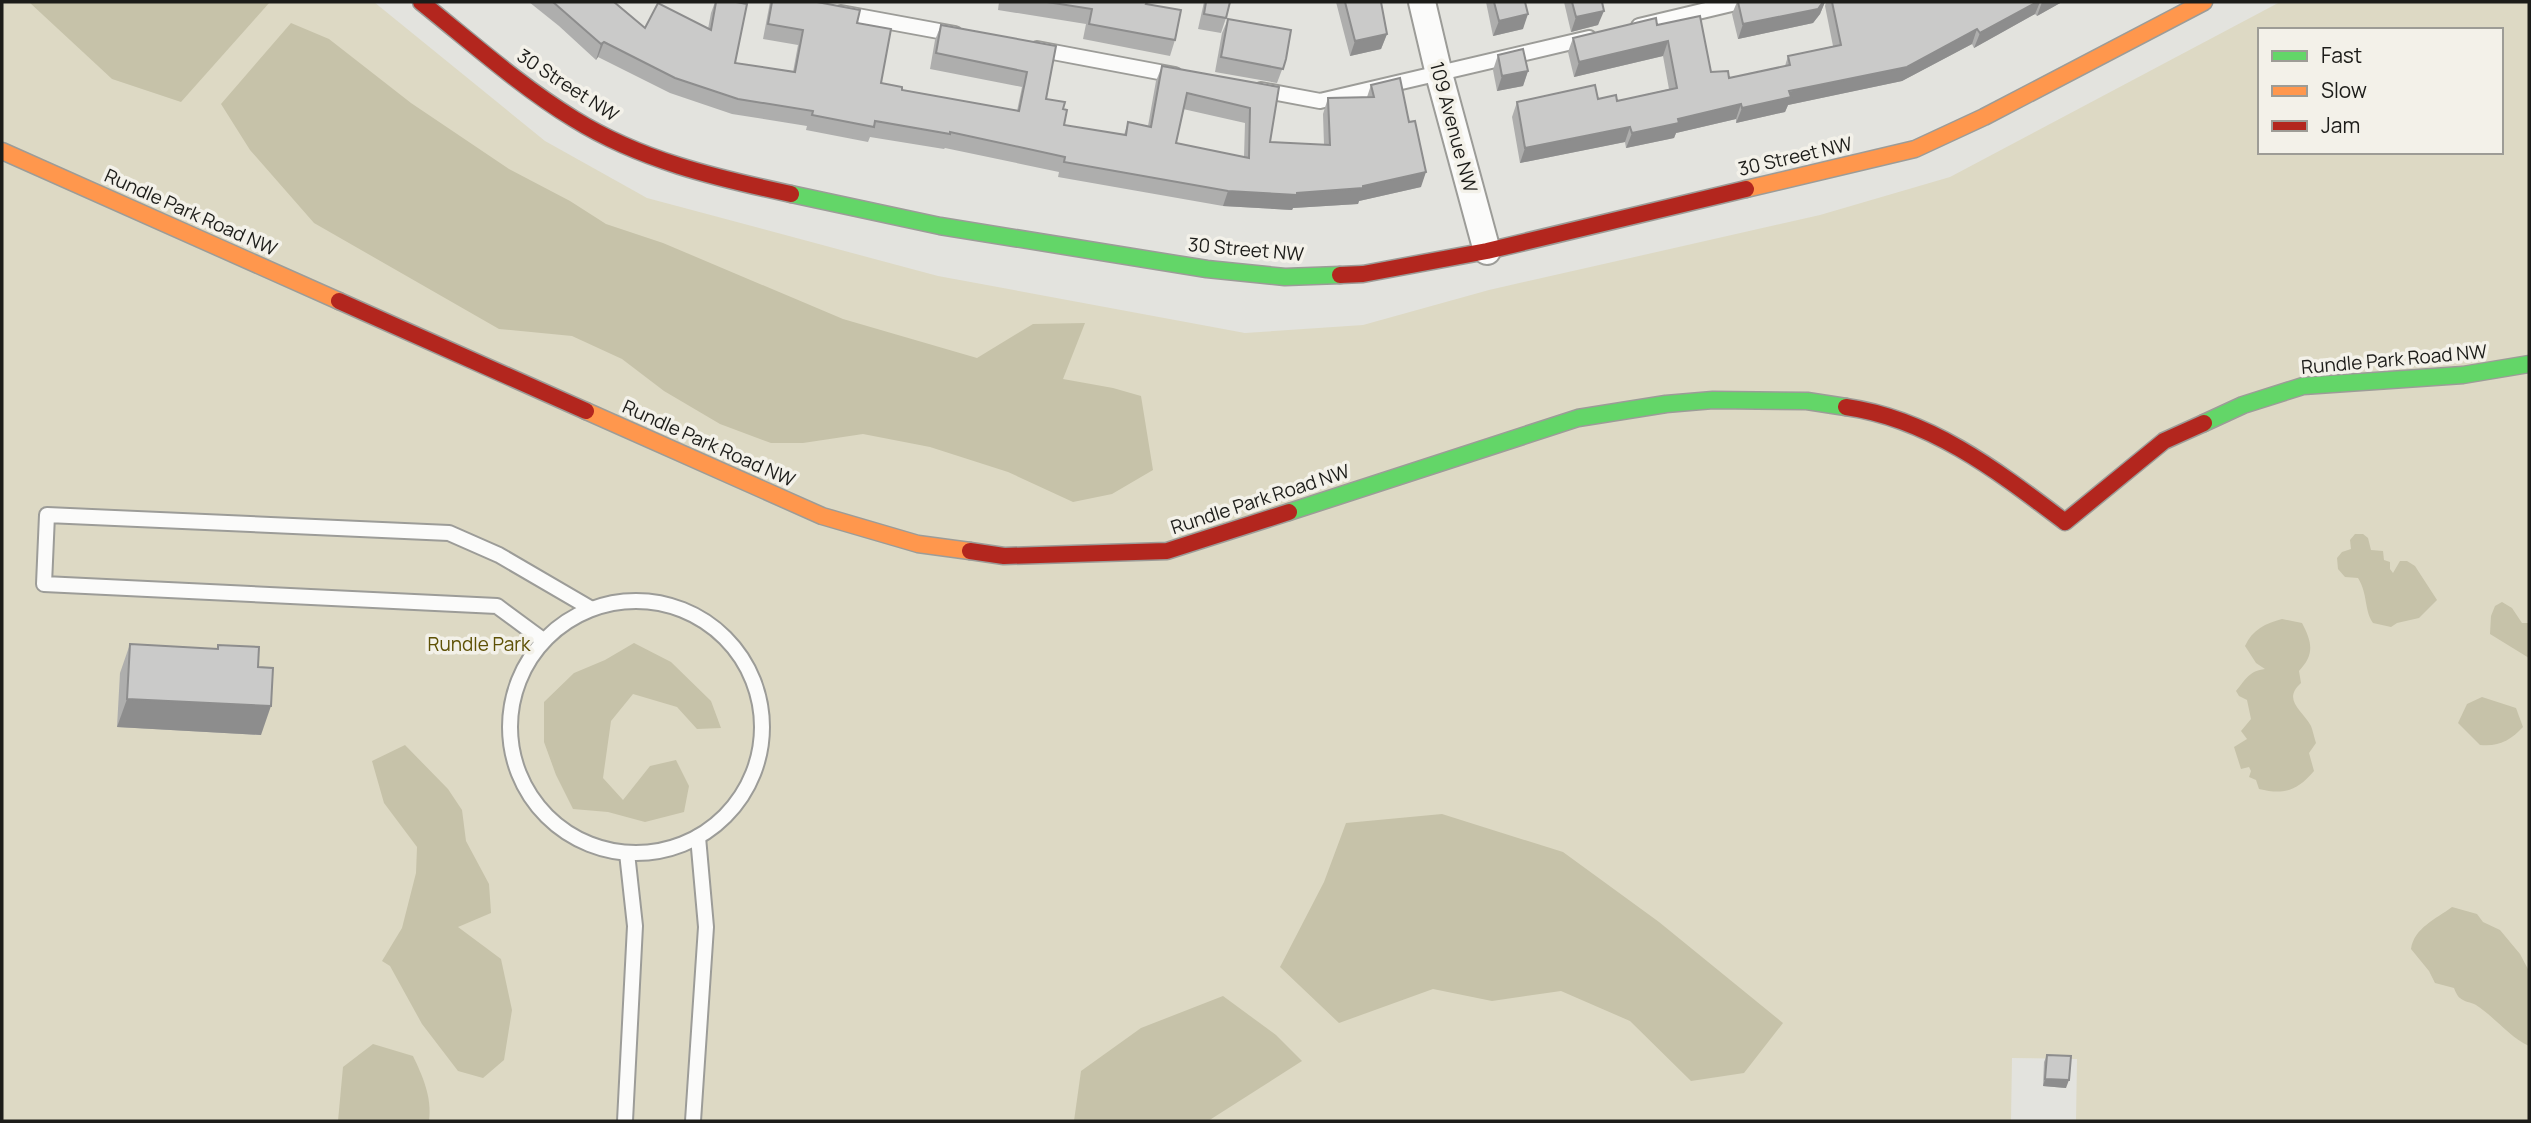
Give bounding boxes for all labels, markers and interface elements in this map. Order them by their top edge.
legend [2258,28,2503,154]
text: Fast [2321,41,2362,69]
street label: 30 Street NW [512,42,624,128]
street label: 109 Avenue NW [1424,59,1484,195]
text: Slow [2321,76,2367,104]
text: Jam [2321,111,2360,139]
street label: 30 Street NW [1735,130,1855,182]
street label: Rundle Park Road NW [101,162,282,262]
street label: 30 Street NW [1187,231,1305,267]
street label: Rundle Park Road NW [2300,338,2488,380]
street label: Rundle Park Road NW [619,393,800,493]
street label: Rundle Park Road NW [1167,458,1353,540]
park label: Rundle Park [428,631,531,657]

